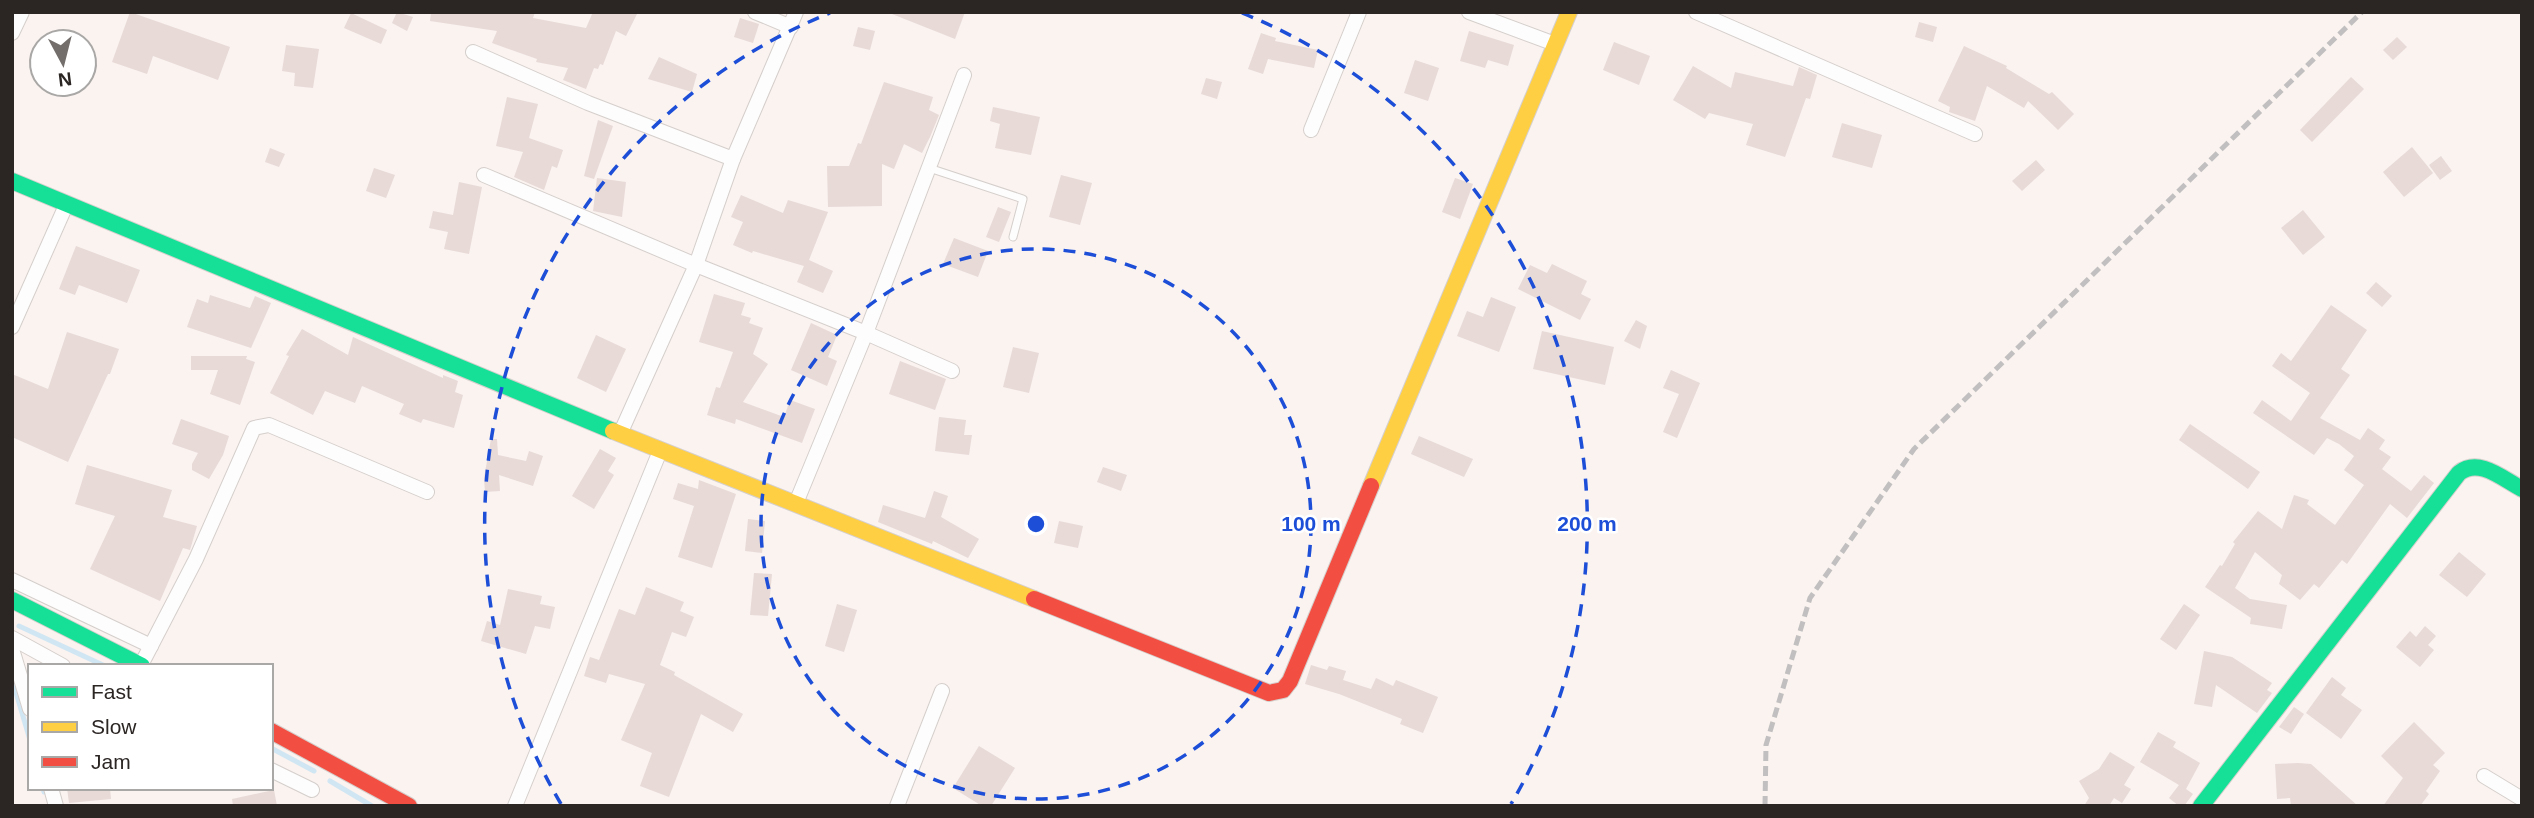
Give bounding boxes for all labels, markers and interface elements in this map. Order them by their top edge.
north arrow [28,28,98,98]
text: N [57,68,73,91]
centre of rings [1024,512,1048,536]
text: 100 m [1281,512,1341,535]
text: 200 m [1557,512,1617,535]
legend [28,664,273,790]
text: Fast [91,680,132,703]
text: Slow [91,715,137,738]
text: Jam [91,750,131,773]

